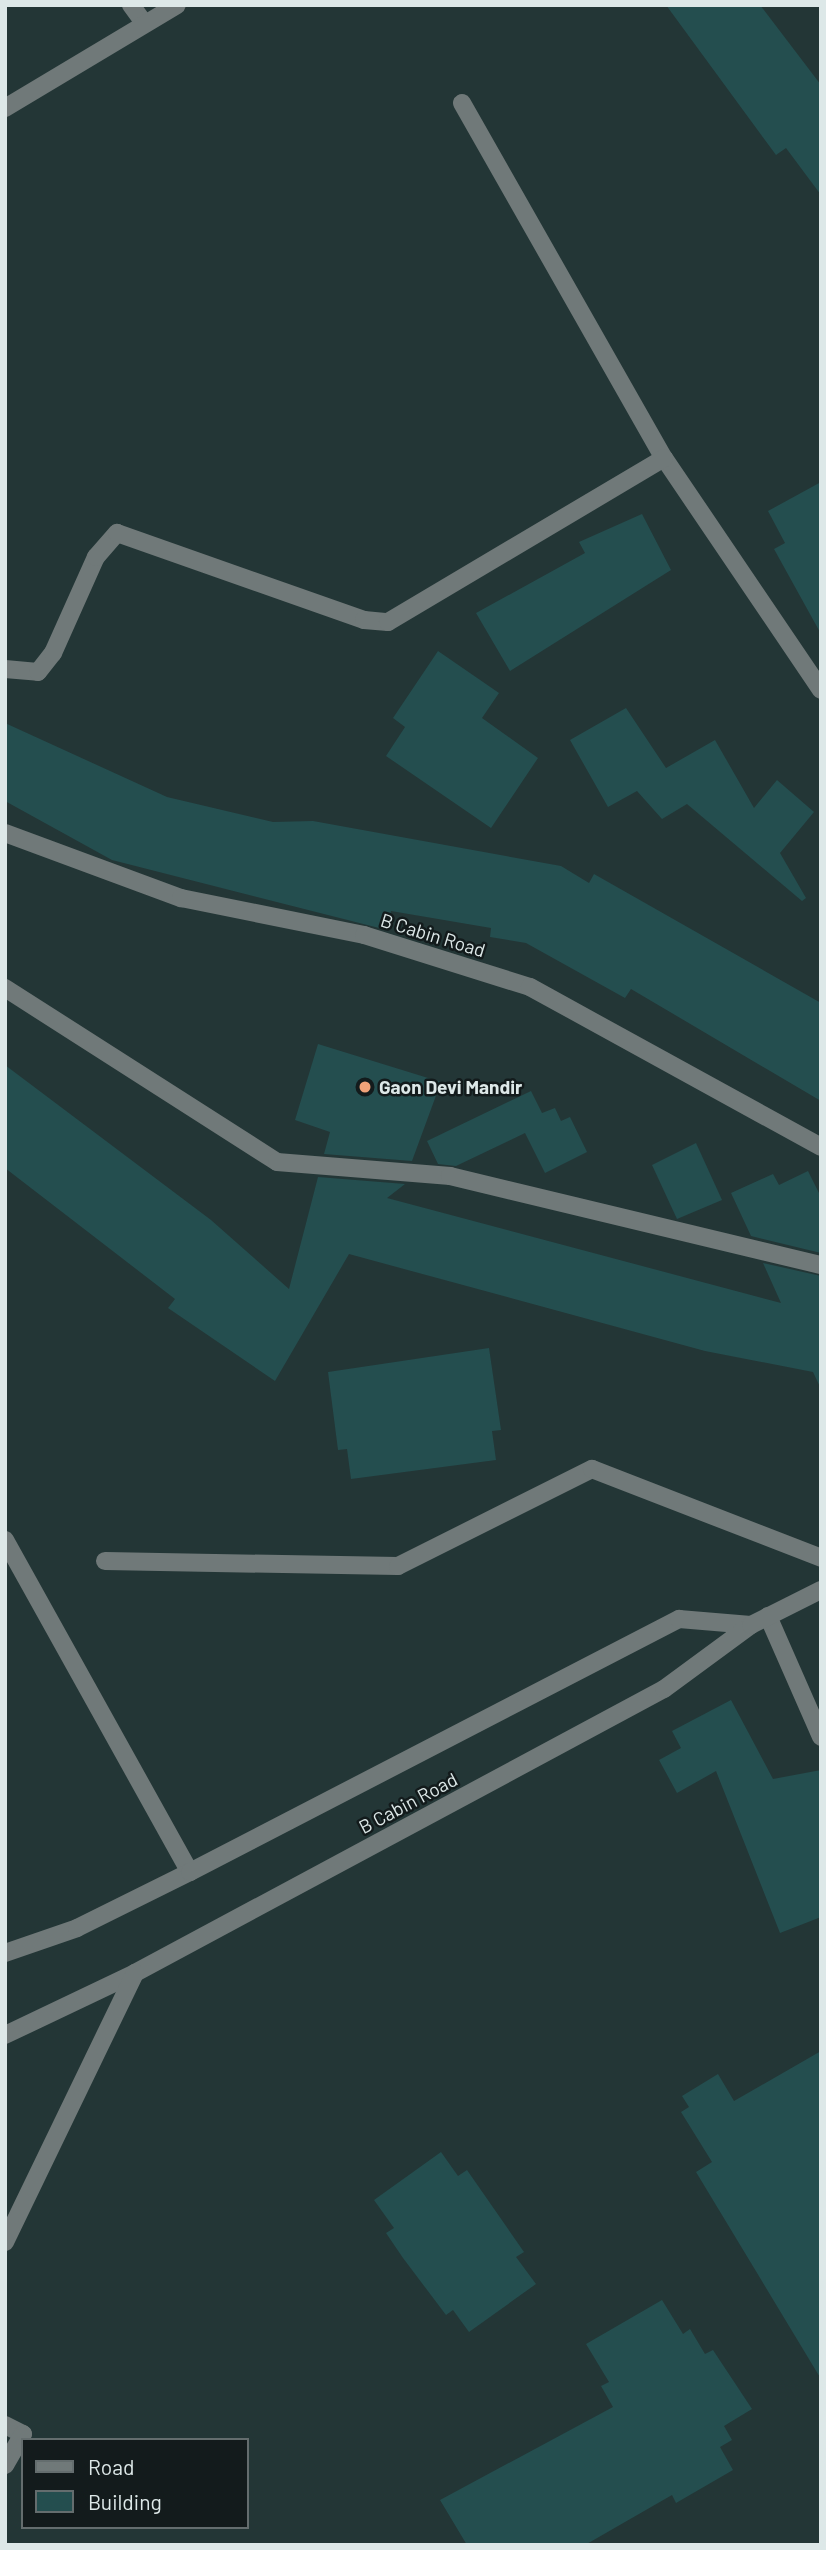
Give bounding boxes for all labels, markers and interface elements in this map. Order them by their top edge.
street label: B Cabin Road [378,908,488,962]
place label: Gaon Devi Mandir [379,1076,522,1098]
marker: Gaon Devi Mandir [357,1079,373,1095]
street label: B Cabin Road [355,1768,461,1838]
legend [21,2438,248,2529]
text: Road [88,2454,134,2479]
text: Building [88,2489,162,2514]

